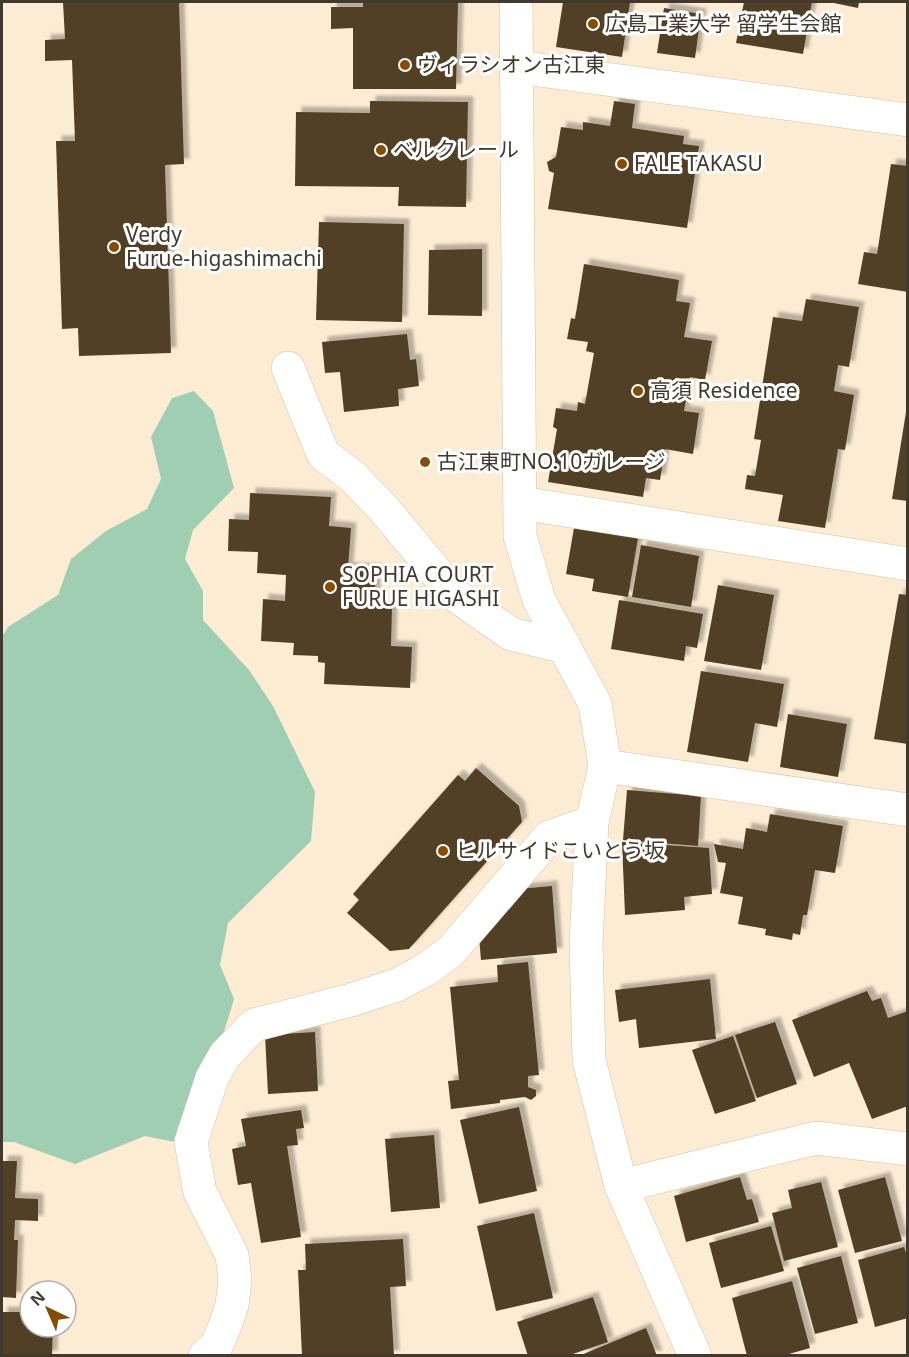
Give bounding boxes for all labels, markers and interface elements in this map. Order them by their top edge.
place label: 広島工業大学 留学生会館 [605,9,841,37]
marker: 広島工業大学 留学生会館 [586,17,600,31]
place label: ヴィラシオン古江東 [417,50,606,78]
marker: ヴィラシオン古江東 [398,58,412,72]
place label: ベルクレール [393,135,519,163]
marker: ベルクレール [374,143,388,157]
place label: FALE TAKASU [634,149,763,177]
marker: FALE TAKASU [615,157,629,171]
place label: Verdy Furue-higashimachi [126,220,322,272]
marker: Verdy Furue-higashimachi [107,240,121,254]
place label: 高須 Residence [650,376,798,404]
marker: 高須 Residence [631,384,645,398]
place label: 古江東町NO.10ガレージ [437,447,666,475]
marker: 古江東町NO.10ガレージ [418,455,432,469]
place label: SOPHIA COURT FURUE HIGASHI [342,560,499,612]
marker: SOPHIA COURT FURUE HIGASHI [323,580,337,594]
place label: ヒルサイドこいとう坂 [455,836,665,864]
marker: ヒルサイドこいとう坂 [436,844,450,858]
north arrow [18,1279,78,1339]
text: N [25,1286,50,1311]

